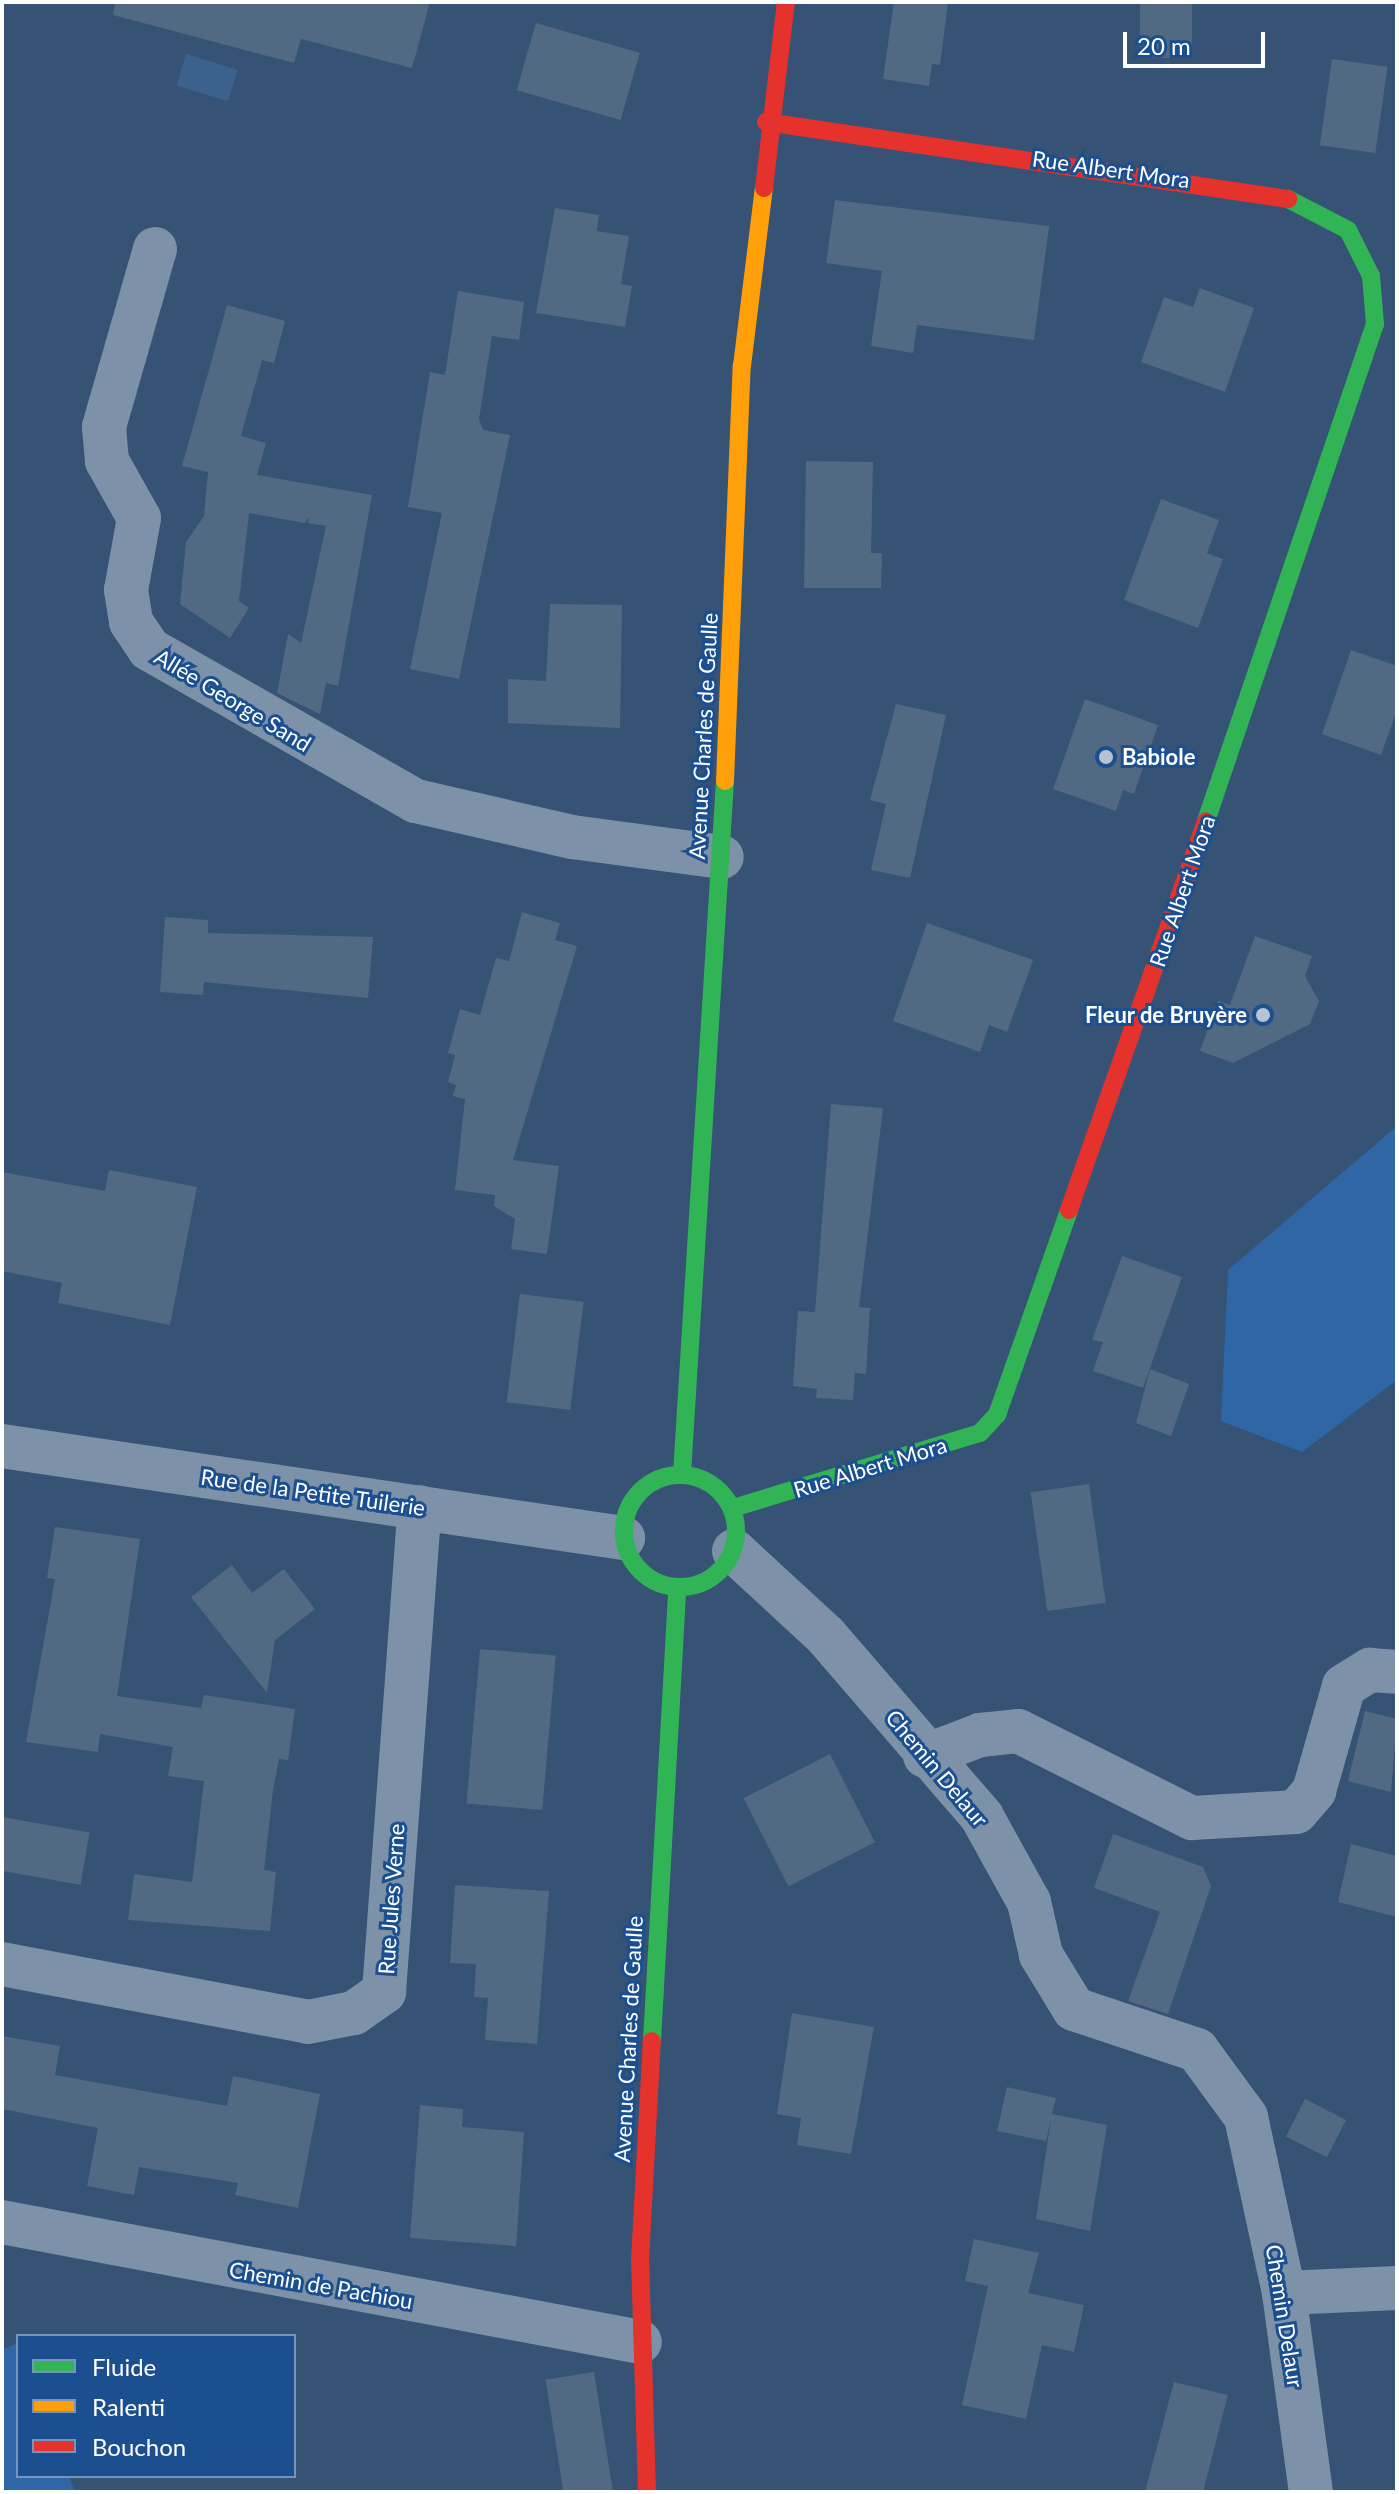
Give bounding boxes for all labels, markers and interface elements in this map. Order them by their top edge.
scale bar [1127,16,1269,66]
text: 20 m [1137,31,1191,60]
street label: Rue Albert Mora [1030,145,1192,193]
street label: Avenue Charles de Gaulle [683,612,723,860]
street label: Allée George Sand [150,643,316,757]
place label: Babiole [1122,744,1195,770]
marker: Babiole [1097,748,1115,766]
street label: Rue Albert Mora [1144,811,1220,971]
place label: Fleur de Bruyère [1084,1002,1247,1028]
marker: Fleur de Bruyère [1254,1006,1272,1024]
street label: Rue Albert Mora [790,1431,950,1503]
street label: Rue de la Petite Tuilerie [199,1463,427,1521]
street label: Chemin Delaur [880,1704,994,1832]
street label: Rue Jules Verne [373,1822,409,1976]
street label: Avenue Charles de Gaulle [608,1915,648,2163]
street label: Chemin Delaur [1261,2243,1309,2389]
street label: Chemin de Pachiou [227,2256,415,2314]
legend [16,2334,296,2478]
text: Fluide [92,2352,156,2381]
text: Ralenti [92,2392,165,2421]
text: Bouchon [92,2432,186,2461]

